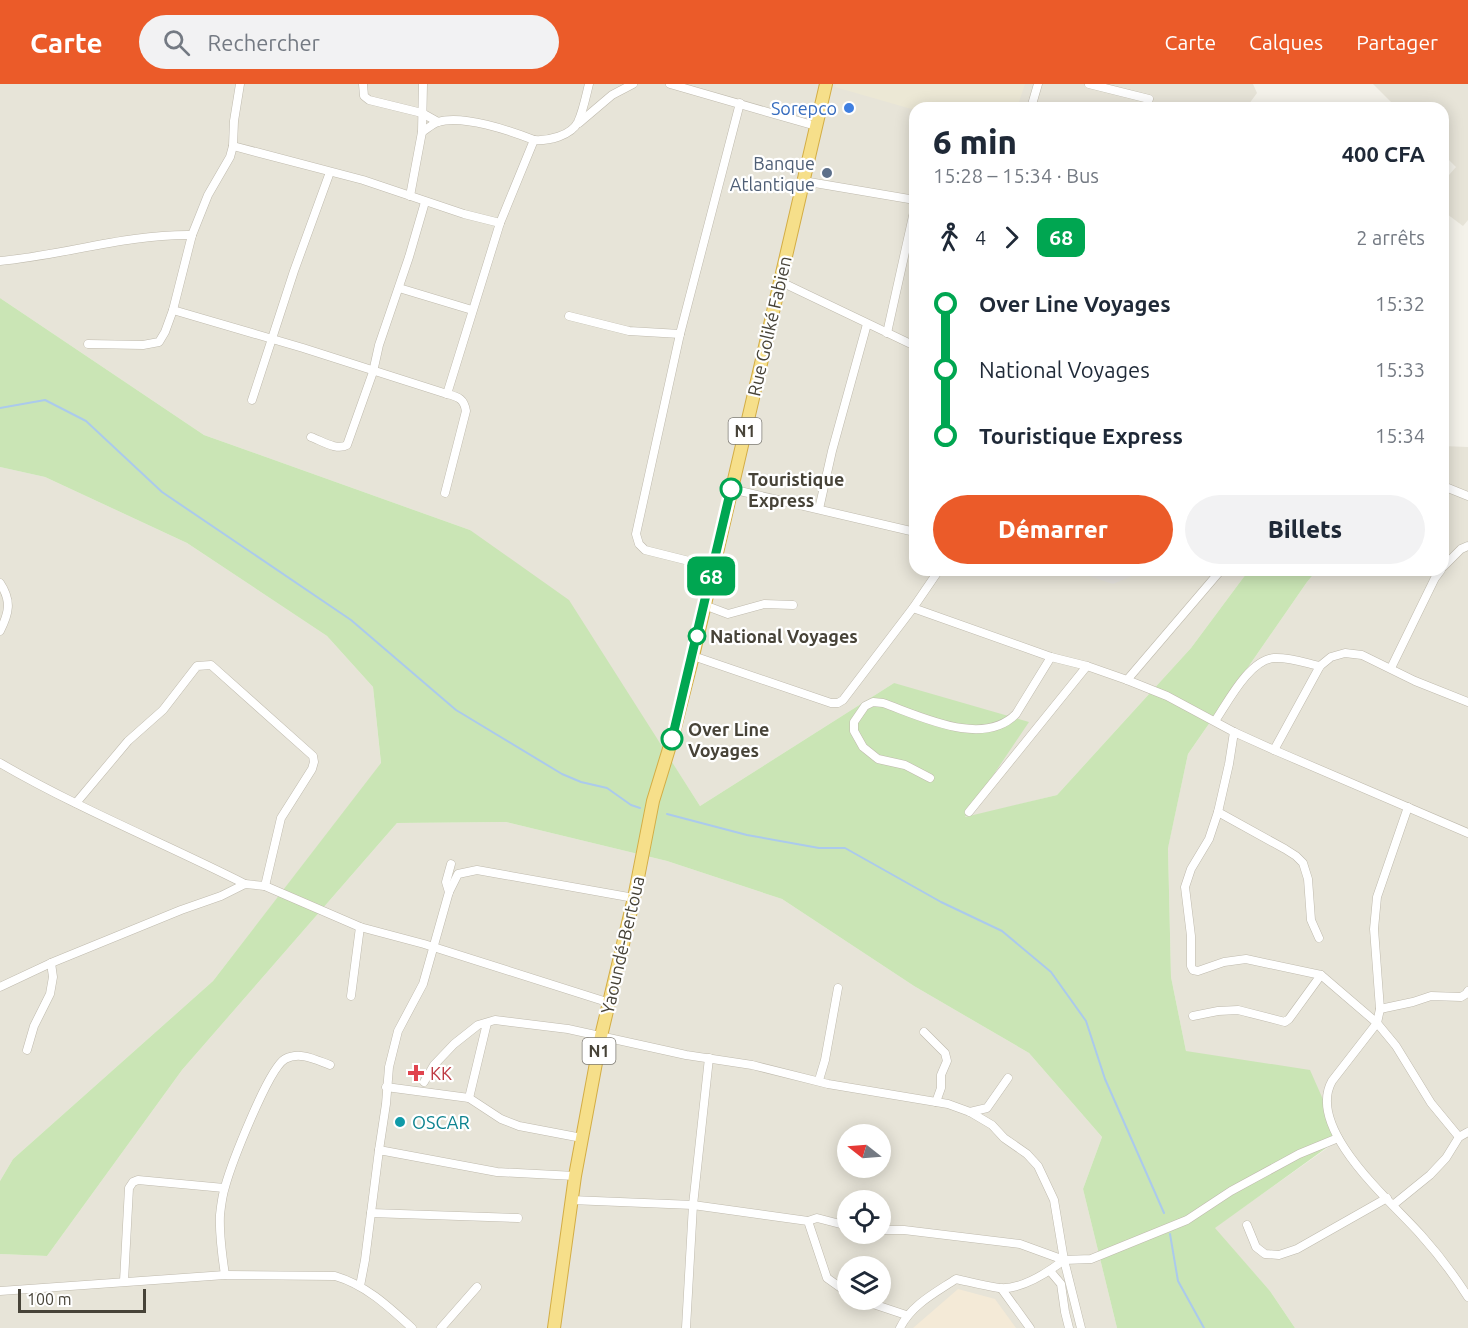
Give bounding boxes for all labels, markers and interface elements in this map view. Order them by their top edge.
search box [139,15,559,69]
icon: search [160,26,193,59]
text: Carte [30,27,103,58]
text: Rechercher [208,30,320,55]
text: Carte [1165,30,1216,54]
text: Calques [1249,30,1323,54]
text: Partager [1356,30,1438,54]
place label: Sorepco [771,98,837,118]
marker: Sorepco [842,101,856,115]
text: 6 min [933,123,1017,160]
text: 400 CFA [1342,141,1425,166]
place label: Banque Atlantique [730,153,815,194]
text: 15:28 – 15:34 · Bus [933,164,1099,187]
marker: Banque Atlantique [820,166,834,180]
icon: walk [933,221,966,254]
icon: forward [995,221,1028,254]
text: 68 [1049,225,1073,249]
text: 4 [975,226,986,249]
text: 2 arrêts [1356,226,1425,249]
street label: Rue Goliké Fabien [743,254,795,398]
text: Over Line Voyages [979,291,1171,316]
text: 15:32 [1375,292,1425,315]
text: National Voyages [979,357,1150,382]
text: 15:33 [1375,358,1425,381]
road number: N1 [728,418,762,444]
text: Touristique Express [979,423,1183,448]
text: 15:34 [1375,424,1425,447]
place label: Touristique Express [748,469,844,510]
marker: Touristique Express [720,478,742,500]
button: Démarrer [933,495,1173,564]
button: Billets [1185,495,1425,564]
line badge: 68 [684,556,738,596]
text: 68 [699,564,723,588]
place label: National Voyages [710,626,858,646]
marker: National Voyages [688,627,706,645]
place label: Over Line Voyages [688,719,769,760]
marker: Over Line Voyages [661,728,683,750]
street label: Yaoundé-Bertoua [596,874,648,1016]
road number: N1 [582,1038,616,1064]
place label: KK [430,1063,452,1083]
marker: KK [407,1064,425,1082]
place label: OSCAR [412,1112,470,1132]
marker: OSCAR [393,1115,407,1129]
north arrow [837,1124,891,1178]
map controls [837,1124,891,1310]
button: locate [837,1190,891,1244]
button: layers [837,1256,891,1310]
scale bar [18,1286,146,1314]
text: 100 m [27,1290,72,1308]

